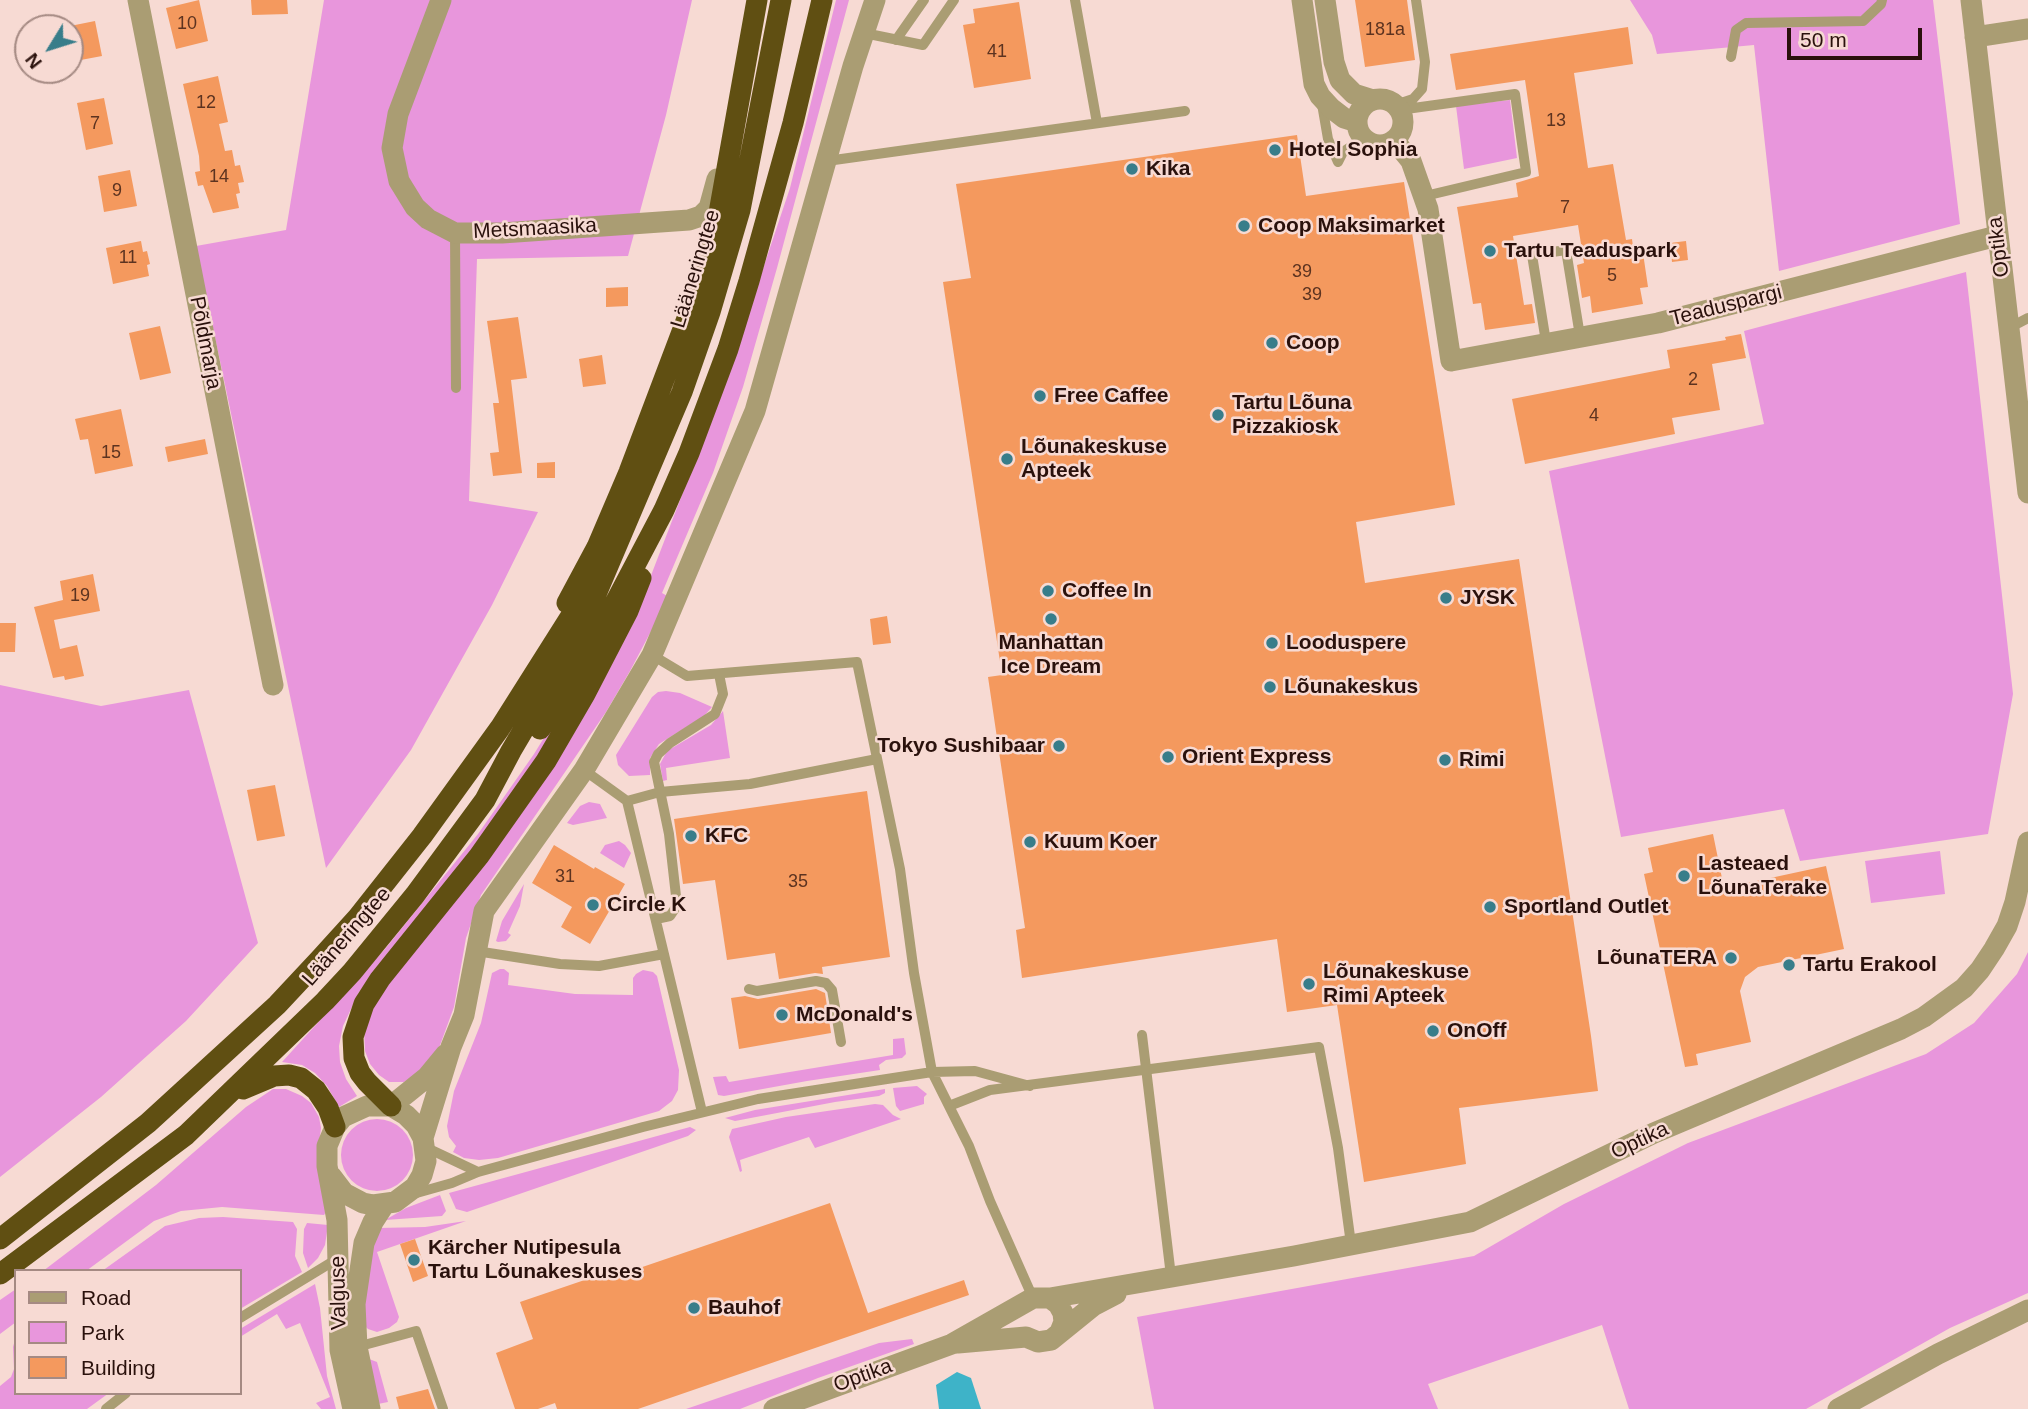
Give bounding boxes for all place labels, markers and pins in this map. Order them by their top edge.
place label: Hotel Sophia [1289,137,1417,163]
marker: Hotel Sophia [1267,142,1283,158]
place label: Kika [1146,156,1190,182]
marker: Kika [1124,161,1140,177]
place label: Coop Maksimarket [1258,213,1445,239]
marker: Coop Maksimarket [1236,218,1252,234]
place label: Tartu Teaduspark [1504,238,1677,264]
marker: Tartu Teaduspark [1482,243,1498,259]
place label: Coop [1286,330,1340,356]
marker: Coop [1264,335,1280,351]
place label: Free Caffee [1054,383,1168,409]
marker: Free Caffee [1032,388,1048,404]
place label: Tartu Lõuna Pizzakiosk [1232,390,1352,440]
marker: Tartu Lõuna Pizzakiosk [1210,407,1226,423]
place label: Lõunakeskuse Apteek [1021,434,1167,484]
marker: Lõunakeskuse Apteek [999,451,1015,467]
place label: Coffee In [1062,578,1152,604]
marker: Coffee In [1040,583,1056,599]
place label: JYSK [1460,585,1515,611]
marker: JYSK [1438,590,1454,606]
marker: Manhattan Ice Dream [1043,611,1059,627]
place label: Manhattan Ice Dream [998,630,1104,680]
place label: Looduspere [1286,630,1406,656]
marker: Looduspere [1264,635,1280,651]
place label: Lõunakeskus [1284,674,1418,700]
marker: Lõunakeskus [1262,679,1278,695]
place label: Tokyo Sushibaar [877,733,1045,759]
marker: Tokyo Sushibaar [1051,738,1067,754]
place label: Orient Express [1182,744,1331,770]
place label: Rimi [1459,747,1505,773]
marker: Orient Express [1160,749,1176,765]
marker: Rimi [1437,752,1453,768]
place label: KFC [705,823,748,849]
marker: KFC [683,828,699,844]
place label: Kuum Koer [1044,829,1157,855]
marker: Kuum Koer [1022,834,1038,850]
place label: Lasteaed LõunaTerake [1698,851,1827,901]
marker: Lasteaed LõunaTerake [1676,868,1692,884]
place label: Circle K [607,892,686,918]
place label: Sportland Outlet [1504,894,1668,920]
marker: Circle K [585,897,601,913]
marker: Sportland Outlet [1482,899,1498,915]
place label: LõunaTERA [1597,945,1717,971]
marker: LõunaTERA [1723,950,1739,966]
place label: Tartu Erakool [1803,952,1937,978]
marker: Tartu Erakool [1781,957,1797,973]
place label: Lõunakeskuse Rimi Apteek [1323,959,1469,1009]
marker: Lõunakeskuse Rimi Apteek [1301,976,1317,992]
place label: McDonald's [796,1002,913,1028]
marker: McDonald's [774,1007,790,1023]
place label: OnOff [1447,1018,1506,1044]
marker: OnOff [1425,1023,1441,1039]
place label: Kärcher Nutipesula Tartu Lõunakeskuses [428,1235,642,1285]
marker: Kärcher Nutipesula Tartu Lõunakeskuses [406,1252,422,1268]
place label: Bauhof [708,1295,780,1321]
marker: Bauhof [686,1300,702,1316]

